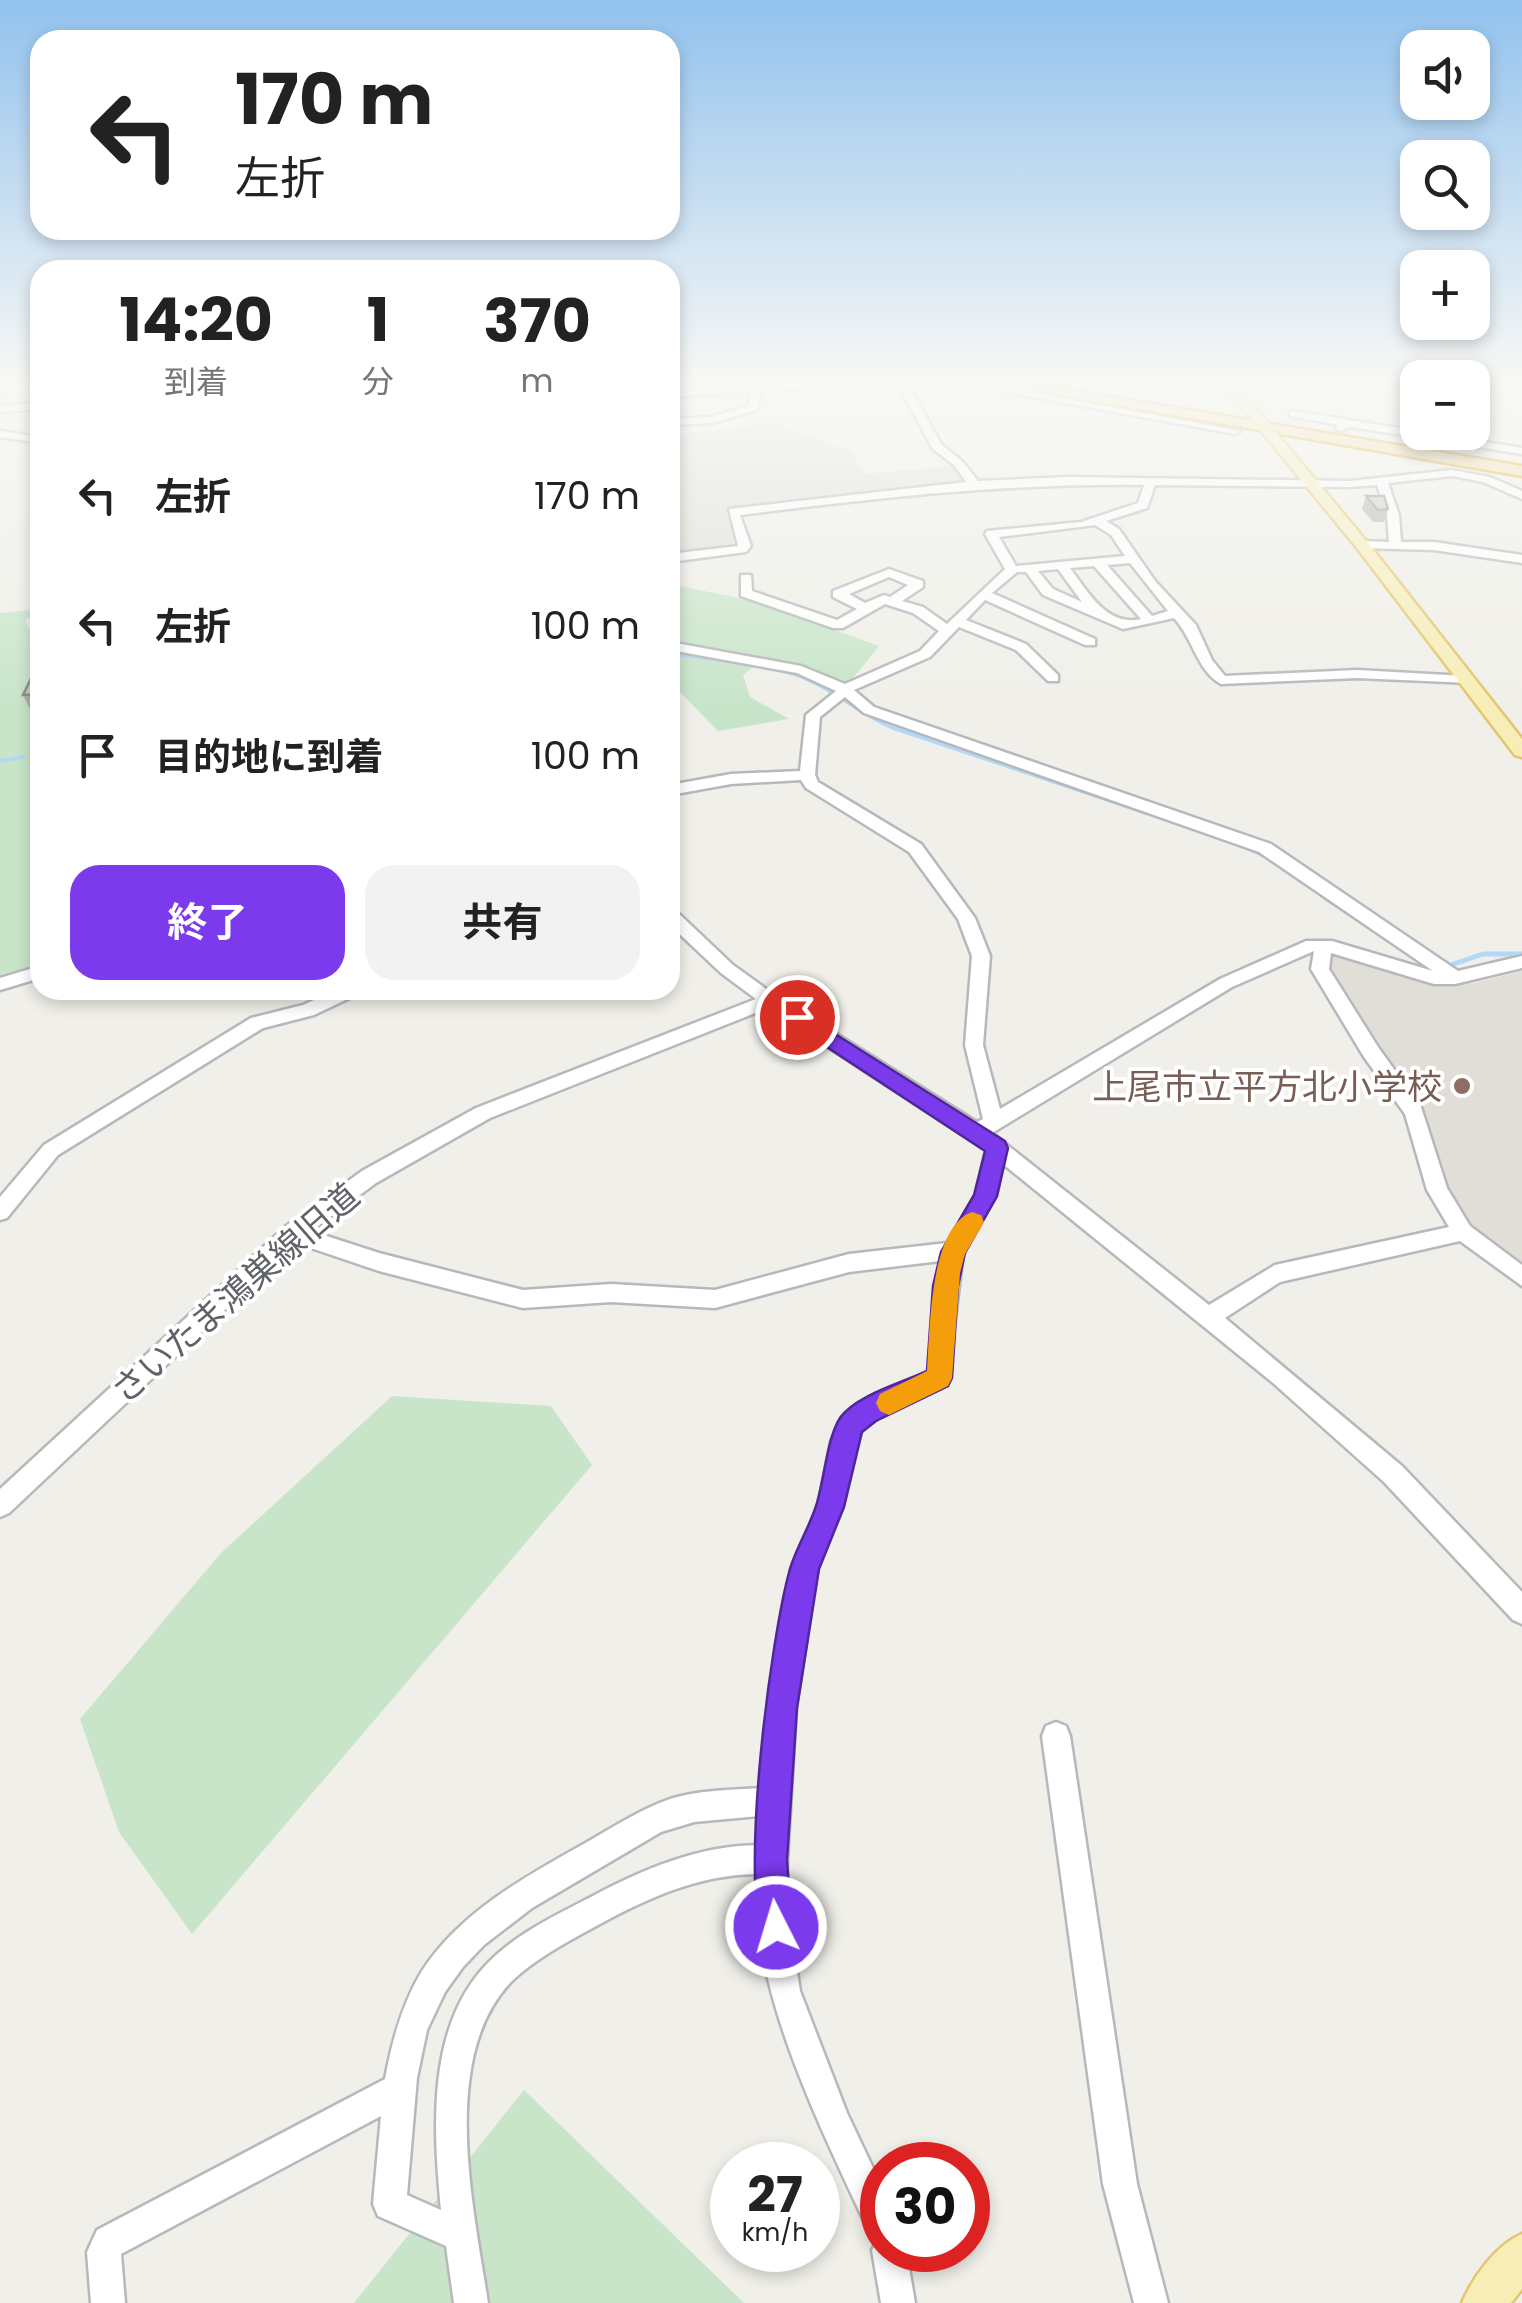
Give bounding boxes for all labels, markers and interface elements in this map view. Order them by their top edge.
map controls [1400,30,1490,450]
button: sound [1400,30,1490,120]
text: 170 m [235,50,433,149]
icon: left [70,70,200,200]
button: search [1400,140,1490,230]
text: 左折 [235,147,325,210]
button: + [1400,250,1490,340]
text: 14:20 [119,278,273,362]
text: 1 [367,278,389,362]
text: 370 [483,279,591,363]
text: m [521,358,553,403]
text: 到着 [164,359,228,404]
text: 分 [362,359,394,404]
button: − [1400,360,1490,450]
icon: left [70,468,125,523]
text: 170 m [534,469,640,522]
text: 左折 [155,470,231,523]
icon: left [70,598,125,653]
text: 100 m [531,599,640,652]
text: 左折 [155,600,231,653]
icon: arrive [70,728,125,783]
text: 100 m [531,729,640,782]
text: 目的地に到着 [155,730,383,783]
button: 終了 [70,865,345,980]
button: 共有 [365,865,640,980]
pin [755,975,840,1060]
icon: arrive [770,990,825,1045]
place label: 上尾市立平方北小学校 [1092,1062,1442,1111]
marker: 上尾市立平方北小学校 [1451,1075,1473,1097]
street label: さいたま鴻巣線旧道 [100,1172,370,1414]
position arrow [724,1875,828,1979]
speed limit sign: 30 [860,2142,990,2272]
text: 27 [747,2159,803,2230]
text: km/h [742,2215,808,2250]

